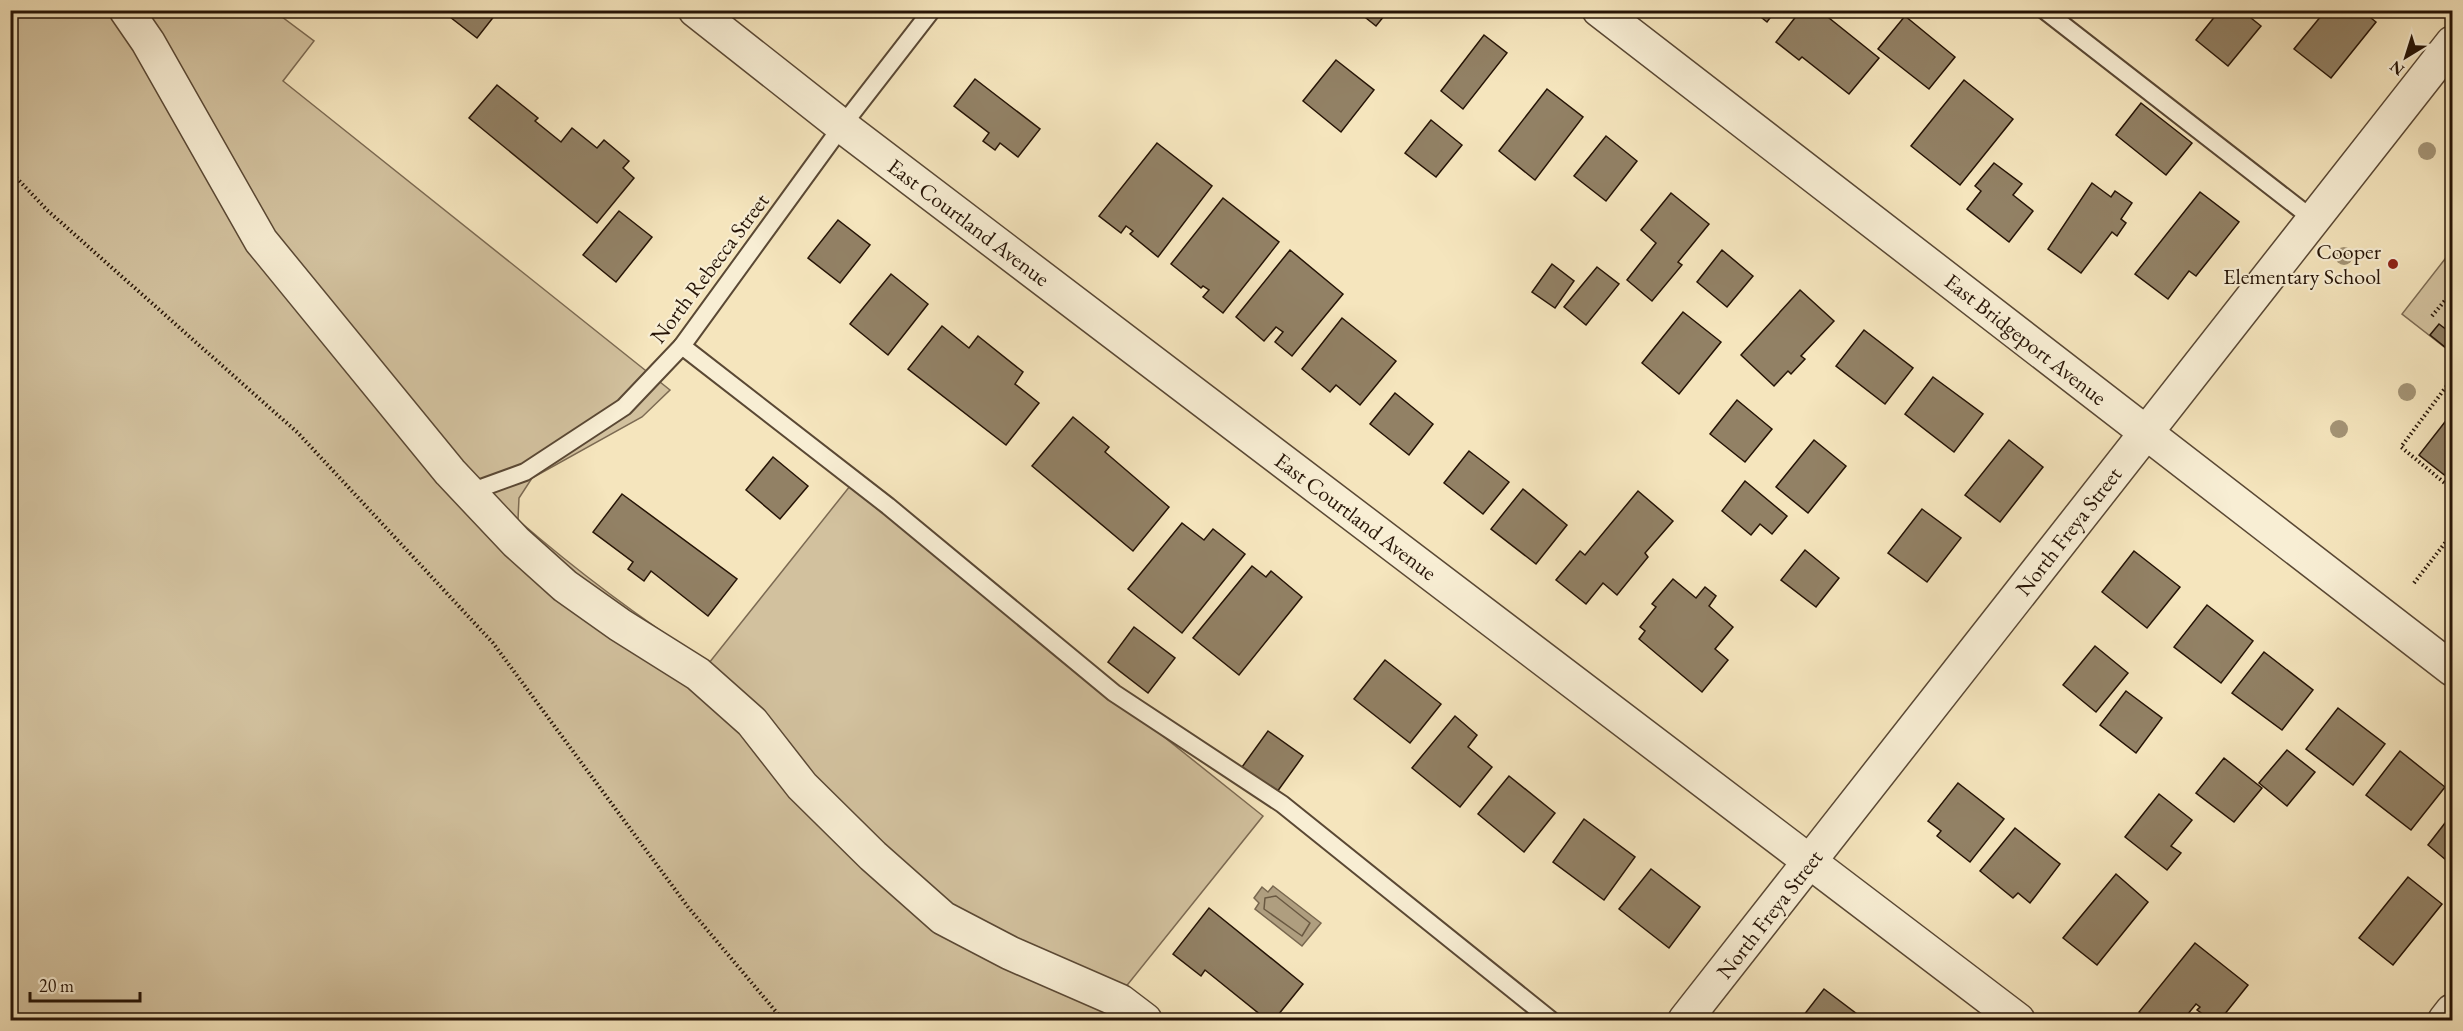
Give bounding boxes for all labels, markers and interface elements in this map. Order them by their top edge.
north arrow [2376,27,2436,87]
text: N [2385,56,2409,81]
street label: East Courtland Avenue [882,152,1056,293]
street label: North Rebecca Street [643,187,775,349]
place label: Cooper Elementary School [2223,237,2382,291]
marker: Cooper Elementary School [2386,257,2400,271]
street label: East Bridgeport Avenue [1939,267,2113,412]
street label: East Courtland Avenue [1269,446,1443,587]
street label: North Freya Street [2009,461,2128,602]
street label: North Freya Street [1710,844,1829,985]
scale bar [30,965,140,1003]
text: 20 m [39,974,74,997]

